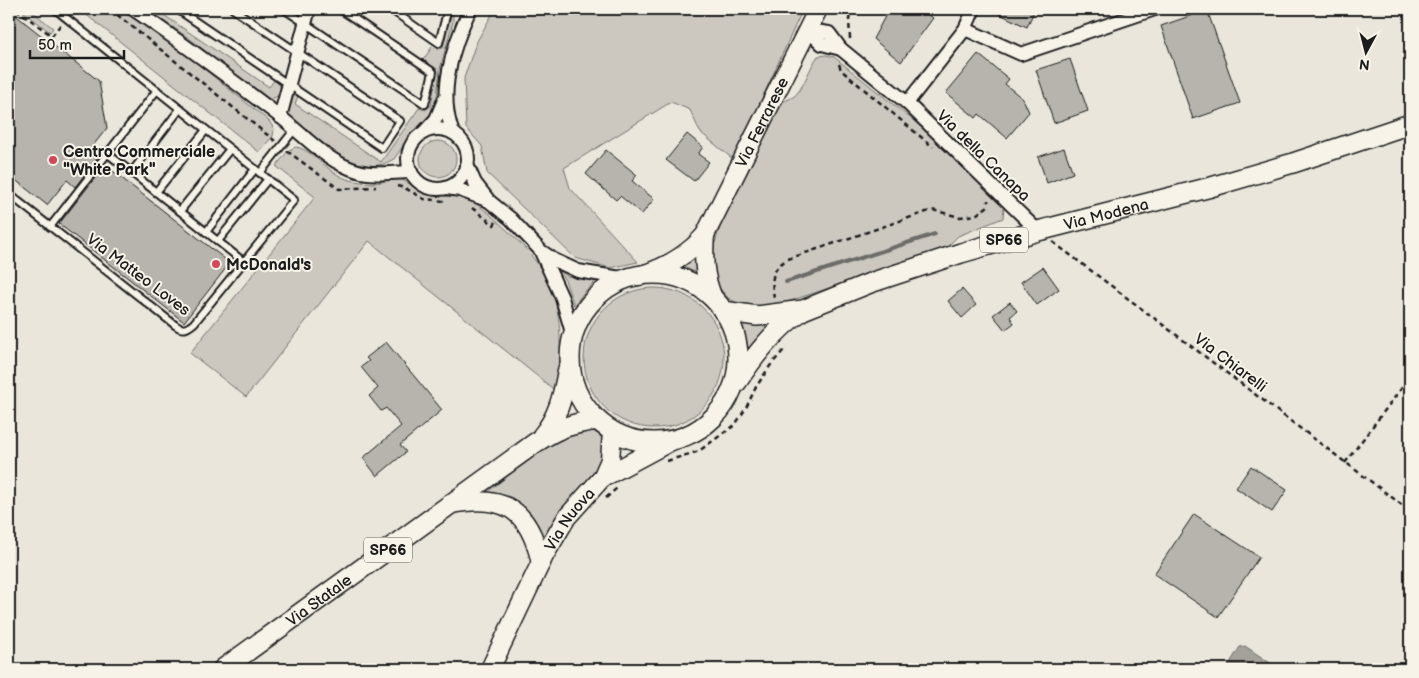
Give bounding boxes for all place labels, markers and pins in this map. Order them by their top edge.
place label: Centro Commerciale "White Park" [63,143,215,180]
marker: Centro Commerciale "White Park" [47,154,59,166]
place label: McDonald's [226,256,311,275]
marker: McDonald's [210,258,222,270]

